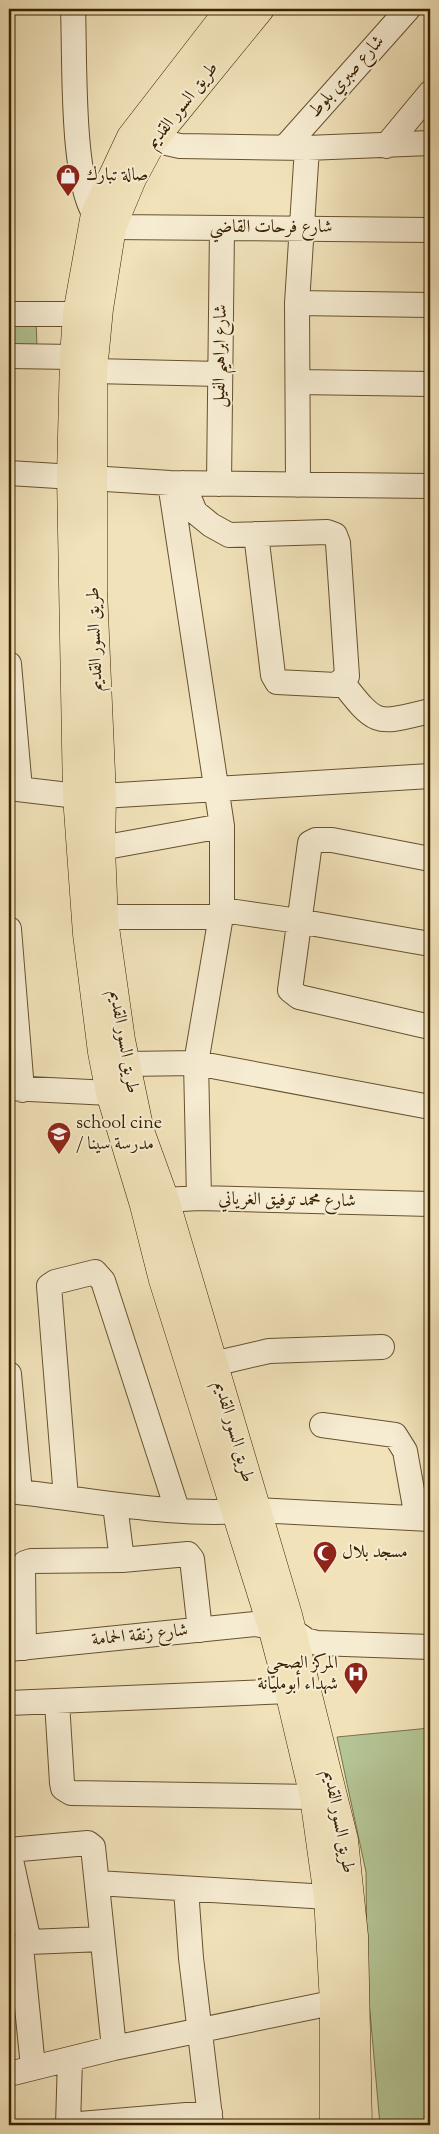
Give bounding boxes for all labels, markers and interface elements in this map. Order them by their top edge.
street label: شارع صبري بلوط [303,30,391,124]
street label: طريق السور القديم [141,57,226,156]
shop icon: صالة تبارك [55,163,81,197]
place label: صالة تبارك [86,163,148,189]
street label: شارع فرحات القاضي [210,215,332,243]
street label: شارع ابراهيم الفيل [207,304,238,408]
street label: طريق السور القديم [81,586,112,692]
street label: طريق السور القديم [100,988,145,1096]
place label: school cine / مدرسة سينا [76,1111,162,1158]
school or university icon: school cine / مدرسة سينا [46,1121,72,1155]
street label: شارع محمد توفيق الغرياني [218,1187,356,1215]
street label: طريق السور القديم [205,1378,260,1486]
mosque icon: مسجد بلال [312,1540,338,1574]
place label: مسجد بلال [342,1540,408,1566]
street label: شارع زنقة الحمامة [91,1618,189,1654]
place label: المركز الصحي شهداء أبومليانة [257,1651,338,1698]
hospital icon: المركز الصحي شهداء أبومليانة [343,1661,369,1695]
street label: طريق السور القديم [314,1768,361,1876]

